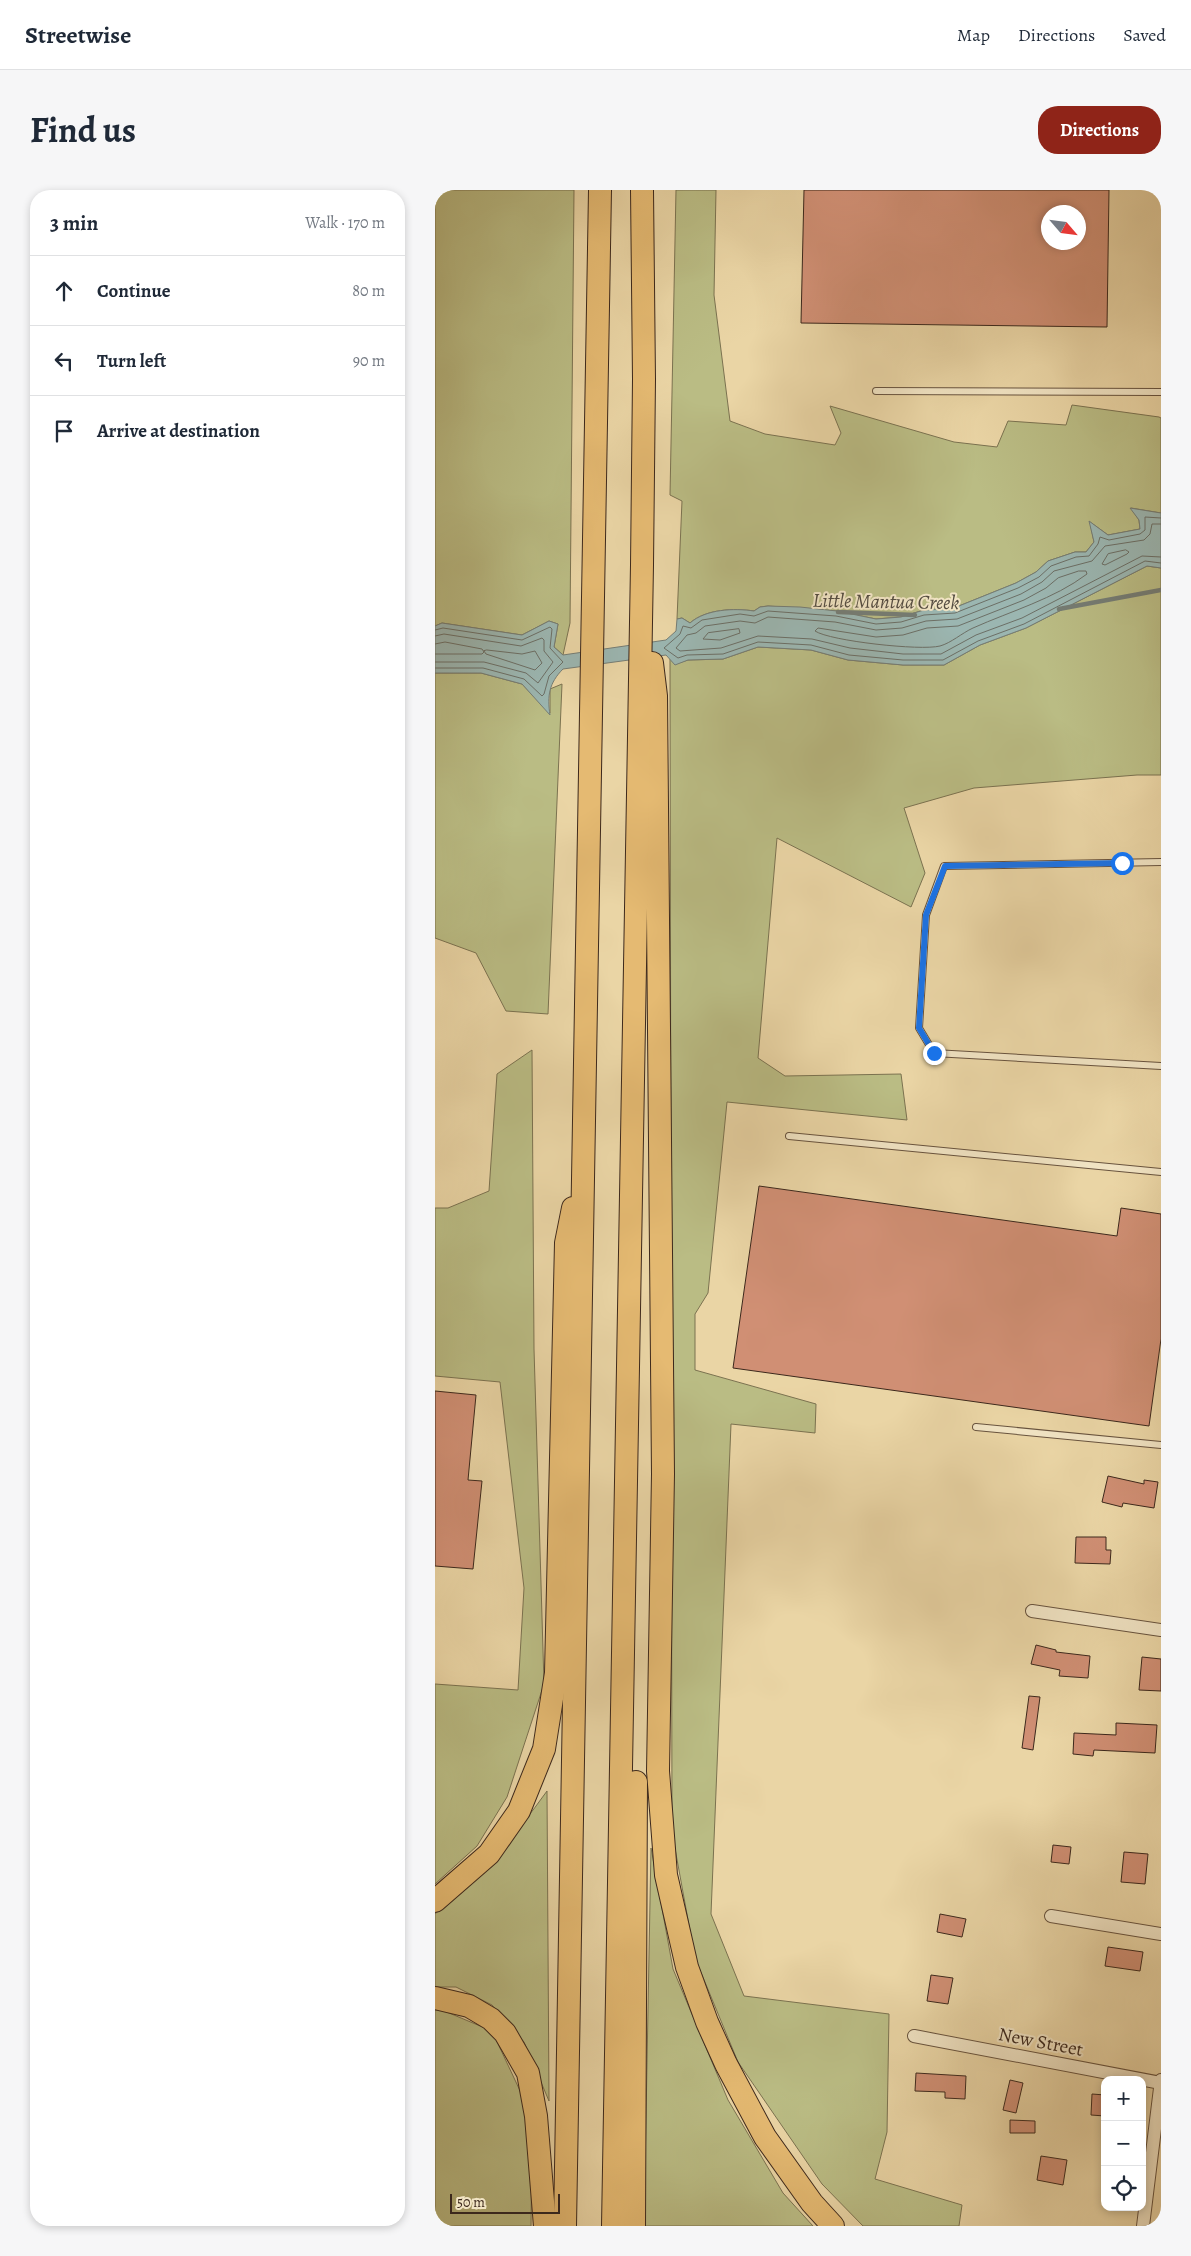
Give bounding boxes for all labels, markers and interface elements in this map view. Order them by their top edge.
text: Streetwise [25,19,131,51]
text: Map [957,23,990,47]
text: Directions [1018,23,1095,47]
text: Saved [1123,23,1166,47]
text: Find us [30,106,136,154]
button: Directions [1038,106,1161,154]
north arrow [1041,205,1086,250]
text: 3 min [50,209,98,237]
text: Walk · 170 m [305,212,385,234]
icon: ahead [50,277,78,305]
text: Continue [97,278,171,304]
text: 80 m [352,280,385,302]
icon: left [50,347,78,375]
text: Turn left [97,348,166,374]
text: 90 m [353,350,385,372]
icon: arrive [50,417,78,445]
text: Arrive at destination [97,418,260,444]
water label: Little Mantua Creek [812,587,960,616]
route start [1111,852,1134,875]
route end [923,1042,946,1065]
street label: New Street [996,2021,1085,2063]
map controls [1101,2076,1146,2211]
button: + [1101,2076,1146,2121]
button: − [1101,2121,1146,2166]
button: locate [1101,2166,1146,2211]
scale bar [450,2191,560,2214]
text: 50 m [457,2193,485,2212]

